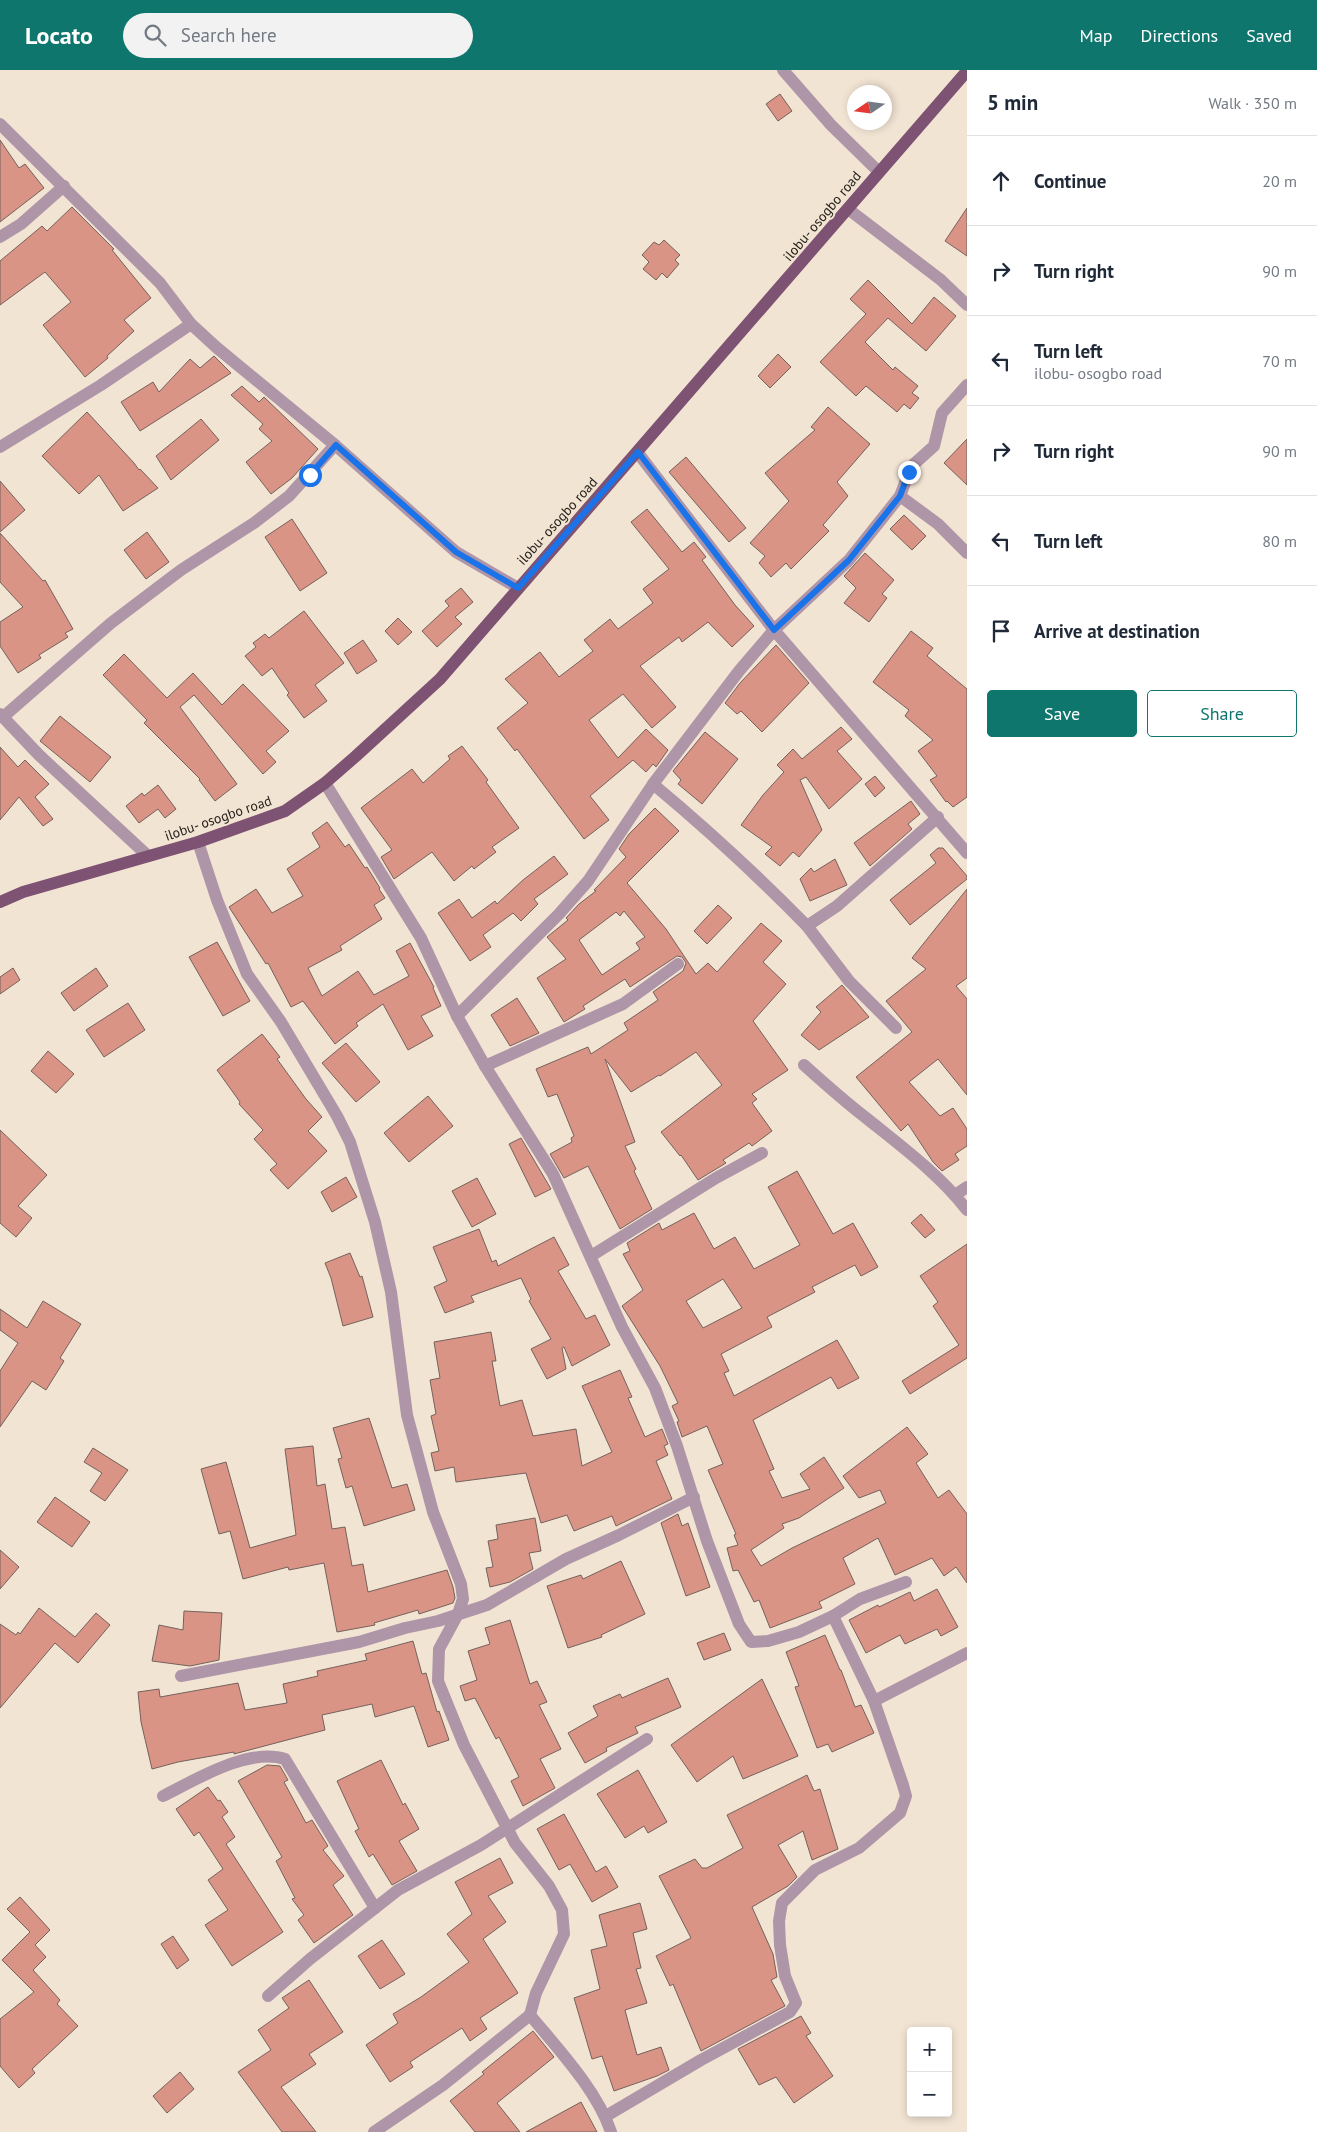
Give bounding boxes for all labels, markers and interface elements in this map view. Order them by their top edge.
search box [123,13,473,58]
text: Locato [25,20,93,51]
icon: search [141,21,169,49]
text: Search here [181,23,277,47]
text: Map [1080,24,1112,47]
text: Directions [1140,24,1218,47]
text: Saved [1246,24,1292,47]
north arrow [847,85,892,130]
text: 5 min [987,89,1038,116]
text: Walk · 350 m [1208,93,1297,113]
street label: ilobu- osogbo road [779,167,865,265]
icon: ahead [987,167,1015,195]
text: Continue [1034,169,1106,193]
text: 20 m [1262,171,1297,191]
icon: right [987,257,1015,285]
text: Turn right [1034,259,1114,283]
text: 90 m [1262,261,1297,281]
text: Turn left [1034,339,1103,363]
icon: left [987,347,1015,375]
text: 70 m [1262,351,1297,371]
text: ilobu- osogbo road [1034,363,1162,383]
icon: right [987,437,1015,465]
text: Turn right [1034,439,1114,463]
text: 90 m [1262,441,1297,461]
route end [898,461,921,484]
route start [299,464,322,487]
street label: ilobu- osogbo road [513,473,601,569]
icon: left [987,527,1015,555]
text: Turn left [1034,529,1103,553]
text: 80 m [1262,531,1297,551]
icon: arrive [987,617,1015,645]
text: Arrive at destination [1034,619,1200,643]
button: Save [987,690,1137,737]
button: Share [1147,690,1297,737]
street label: ilobu- osogbo road [162,791,274,845]
map controls [907,2027,952,2117]
button: + [907,2027,952,2072]
button: − [907,2072,952,2117]

